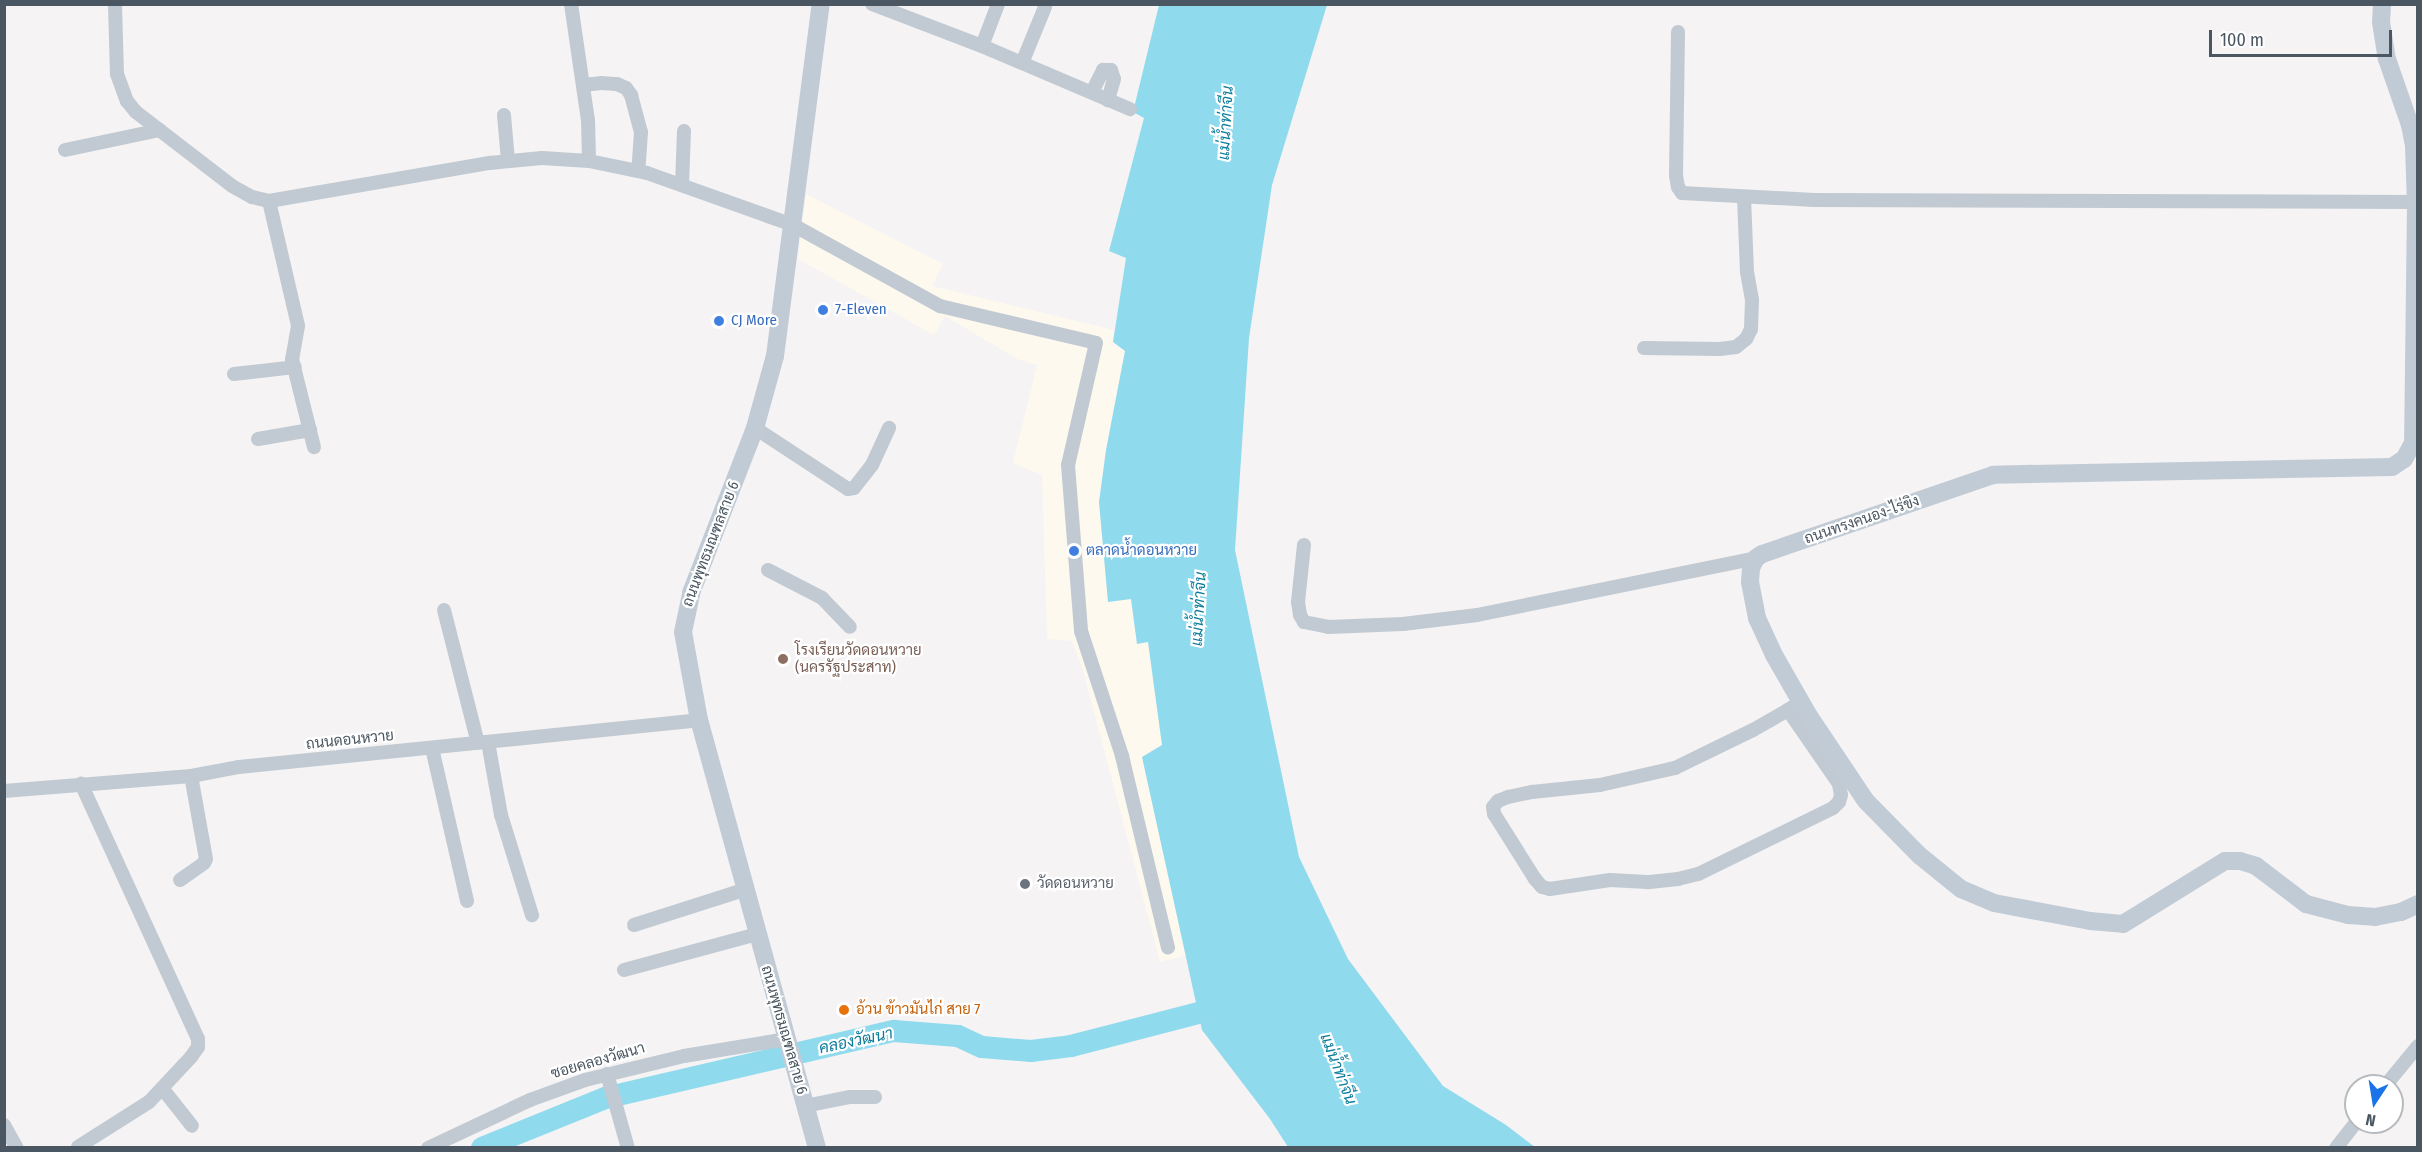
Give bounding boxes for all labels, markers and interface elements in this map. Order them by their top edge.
scale bar [2212,18,2395,56]
text: 100 m [2220,29,2264,51]
water label: แม่น้ำท่าจีน [1214,85,1238,161]
place label: 7-Eleven [835,301,887,319]
marker: 7-Eleven [816,303,830,317]
place label: CJ More [731,312,777,330]
marker: CJ More [712,314,726,328]
street label: ถนนพุทธมณฑลสาย 6 [679,479,743,609]
street label: ถนนทรงคนอง-ไร่ขิง [1802,492,1922,548]
place label: ตลาดน้ำดอนหวาย [1086,542,1197,560]
marker: ตลาดน้ำดอนหวาย [1067,544,1081,558]
water label: แม่น้ำท่าจีน [1187,571,1211,647]
place label: โรงเรียนวัดดอนหวาย (นครรัฐประสาท) [795,641,922,676]
marker: โรงเรียนวัดดอนหวาย (นครรัฐประสาท) [776,652,790,666]
street label: ถนนดอนหวาย [305,726,395,754]
place label: วัดดอนหวาย [1037,875,1114,893]
marker: วัดดอนหวาย [1018,877,1032,891]
street label: ถนนพุทธมณฑลสาย 6 [757,964,811,1096]
place label: อ้วน ข้าวมันไก่ สาย 7 [856,1001,980,1019]
marker: อ้วน ข้าวมันไก่ สาย 7 [837,1003,851,1017]
water label: คลองวัฒนา [817,1024,895,1058]
water label: แม่น้ำท่าจีน [1316,1031,1360,1107]
street label: ซอยคลองวัฒนา [549,1039,647,1083]
north arrow [2344,1074,2404,1134]
text: N [2364,1110,2377,1130]

